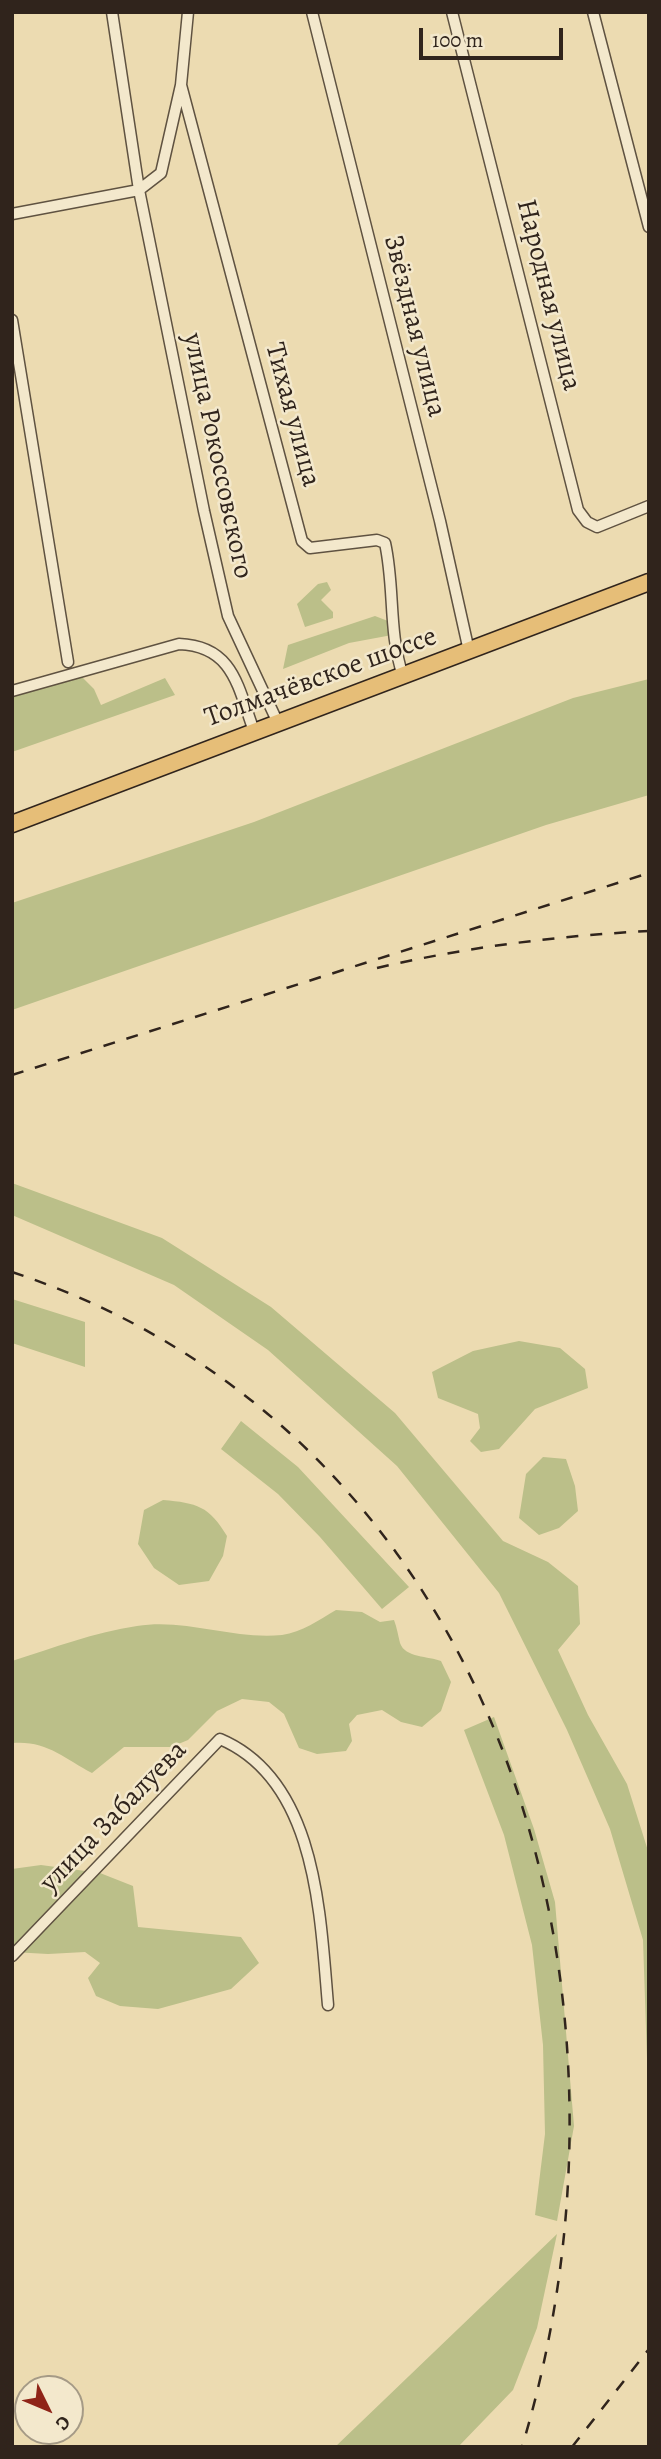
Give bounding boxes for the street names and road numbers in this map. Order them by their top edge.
street label: Народная улица [508,196,588,394]
street label: Звёздная улица [375,232,453,420]
street label: улица Рокоссовского [175,330,259,582]
street label: Тихая улица [257,339,327,491]
street label: Толмачёвское шоссе [200,620,442,736]
street label: улица Забалуева [33,1734,195,1900]

